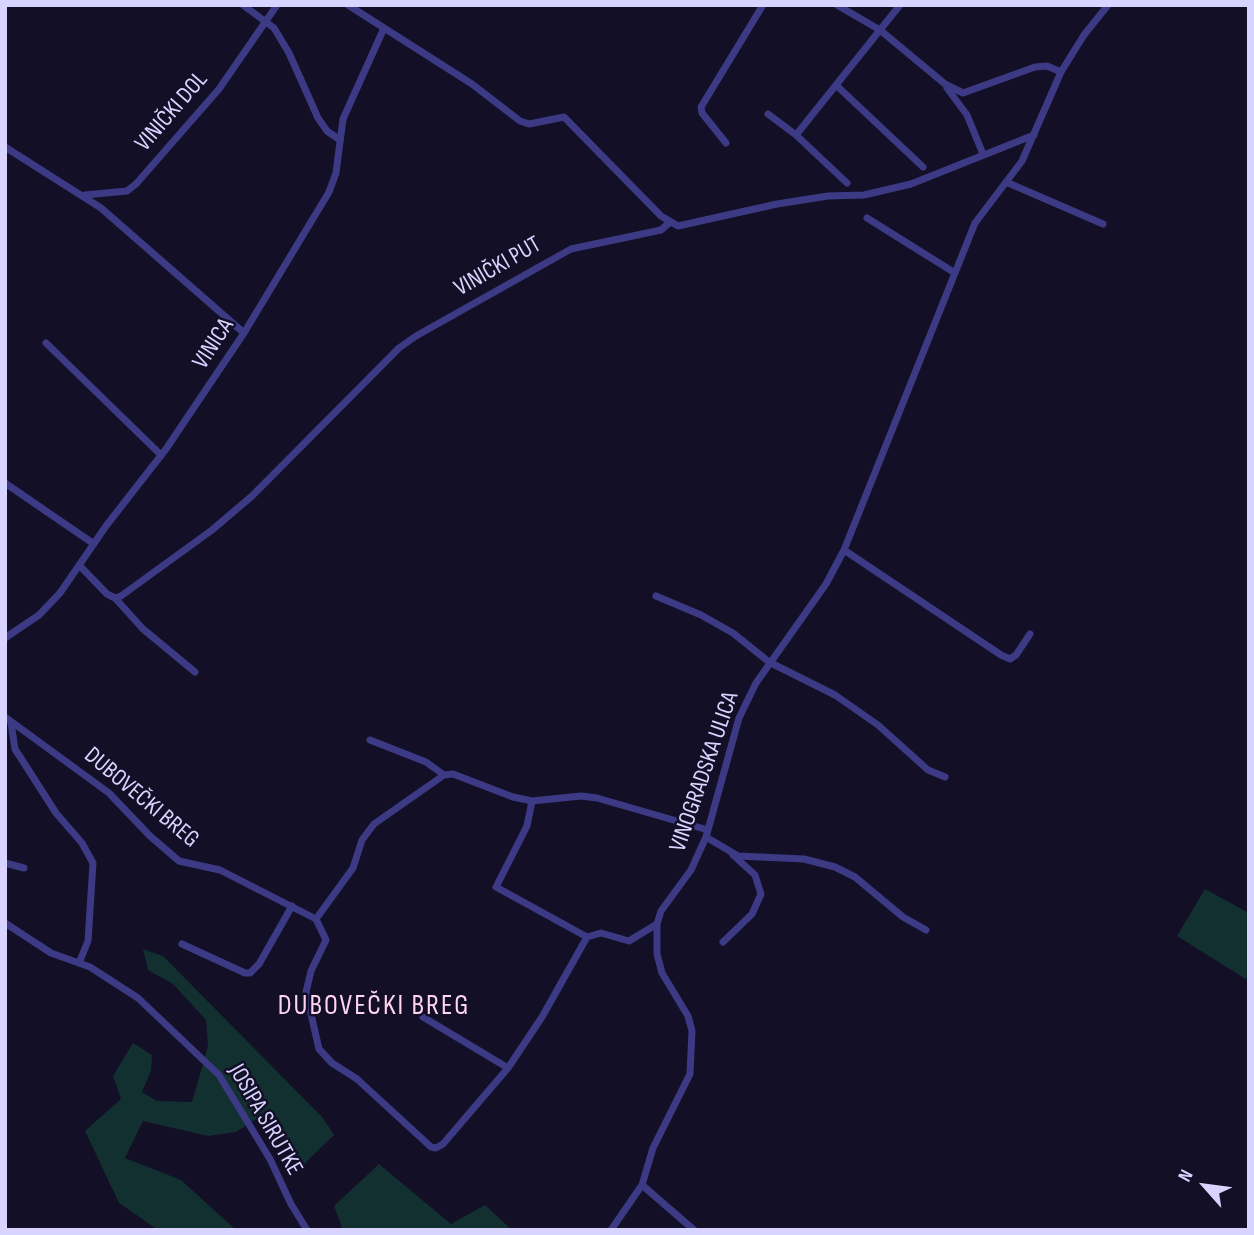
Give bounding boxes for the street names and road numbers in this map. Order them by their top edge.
street label: VINIČKI DOL [130,66,214,158]
street label: VINIČKI PUT [449,231,547,303]
street label: VINICA [187,313,241,375]
street label: VINOGRADSKA ULICA [664,688,746,856]
street label: DUBOVEČKI BREG [78,742,204,854]
street label: JOSIPA SIRUTKE [222,1059,308,1181]

